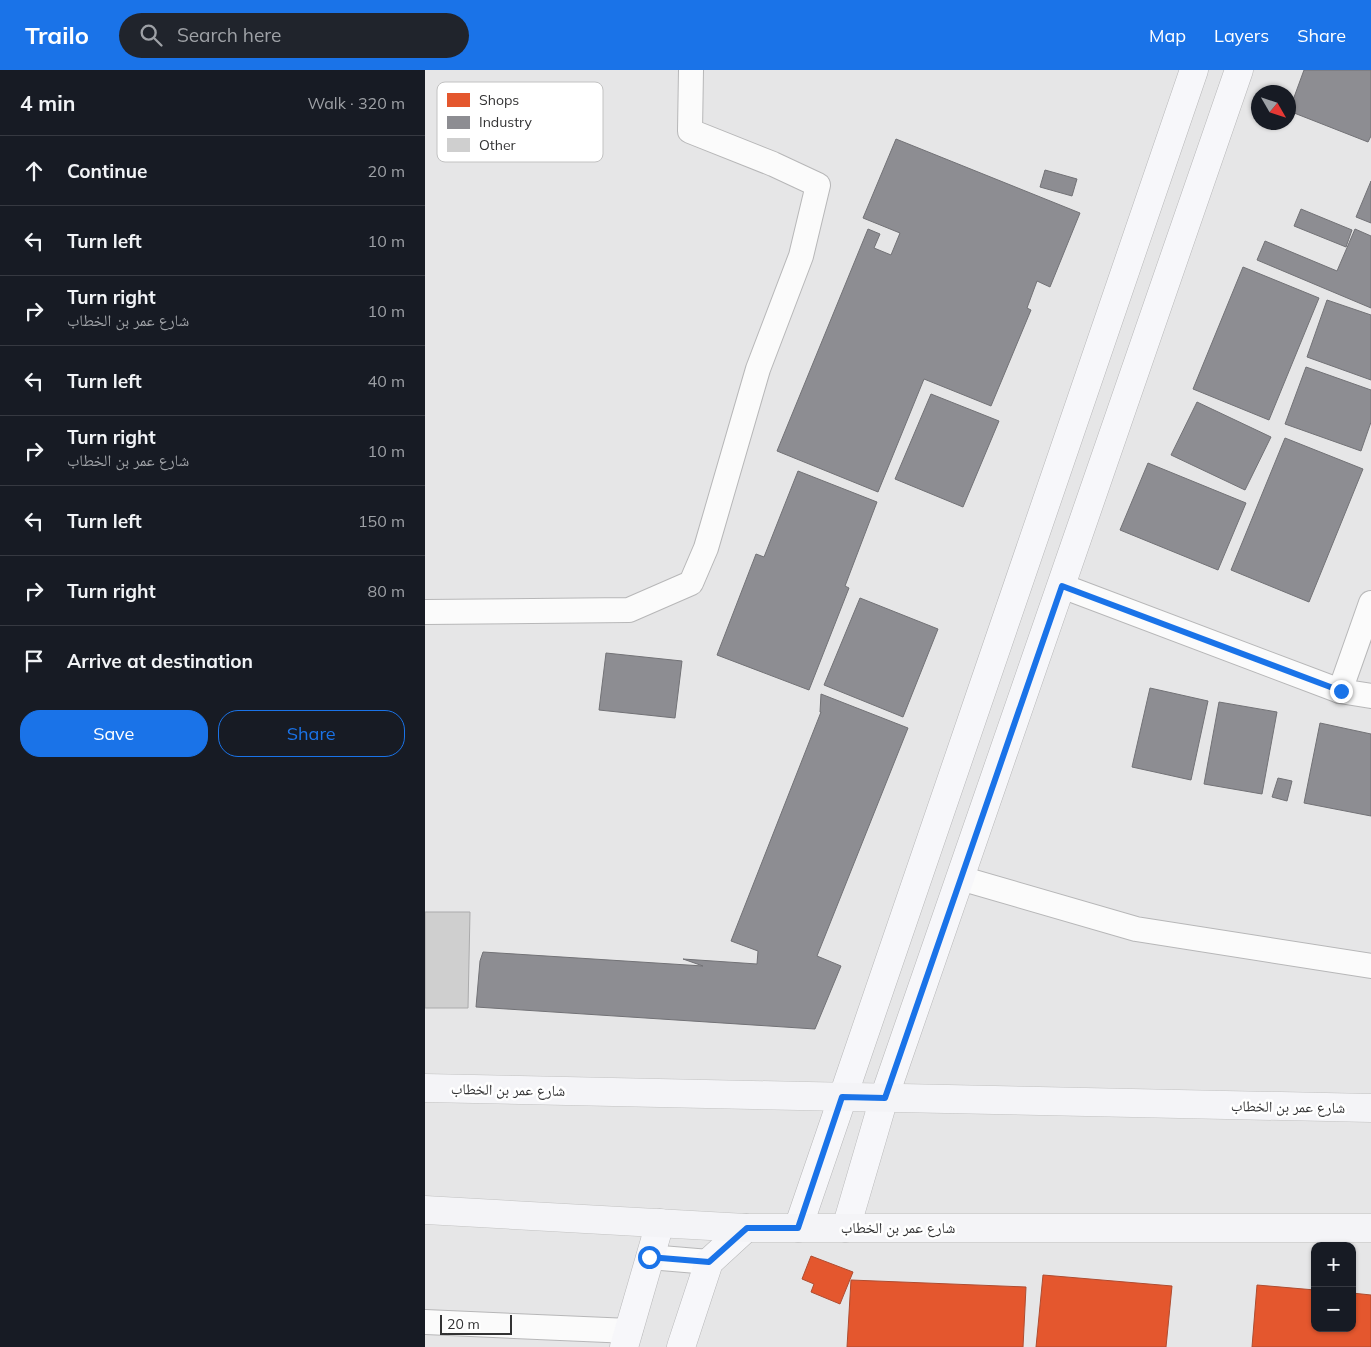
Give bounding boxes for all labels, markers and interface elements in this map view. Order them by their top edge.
search box [119,13,469,58]
text: Trailo [25,20,89,50]
icon: search [137,21,165,49]
text: Search here [177,23,281,47]
text: Map [1149,24,1186,47]
text: Layers [1214,24,1269,47]
text: Share [1297,24,1346,47]
legend [437,82,603,162]
north arrow [1251,85,1296,130]
text: 4 min [20,90,75,116]
text: Shops [479,91,519,109]
text: Walk · 320 m [307,93,405,113]
text: Industry [479,113,533,131]
text: Other [479,136,517,154]
icon: ahead [20,157,48,185]
text: Continue [67,159,147,183]
text: 20 m [368,161,405,181]
icon: left [20,227,48,255]
text: Turn left [67,229,142,253]
text: 10 m [368,231,405,251]
text: Turn right [67,285,156,309]
icon: right [20,297,48,325]
text: 10 m [368,301,405,321]
text: شارع عمر بن الخطاب [67,310,189,330]
icon: left [20,367,48,395]
text: Turn left [67,369,142,393]
text: 40 m [368,371,405,391]
text: Turn right [67,425,156,449]
icon: right [20,437,48,465]
text: 10 m [368,441,405,461]
text: شارع عمر بن الخطاب [67,450,189,470]
icon: left [20,507,48,535]
text: Turn left [67,509,142,533]
text: 150 m [358,511,405,531]
icon: right [20,577,48,605]
text: Turn right [67,579,156,603]
text: 80 m [368,581,405,601]
icon: arrive [20,647,48,675]
text: Arrive at destination [67,649,253,673]
route end [1330,680,1353,703]
button: Save [20,710,208,757]
button: Share [218,710,405,757]
street label: شارع عمر بن الخطاب [451,1079,566,1101]
street label: شارع عمر بن الخطاب [1231,1096,1346,1118]
street label: شارع عمر بن الخطاب [841,1218,955,1238]
map controls [1311,1242,1356,1332]
button: + [1311,1242,1356,1287]
route start [638,1246,661,1269]
button: − [1311,1287,1356,1332]
scale bar [440,1312,513,1335]
text: 20 m [447,1315,480,1333]

